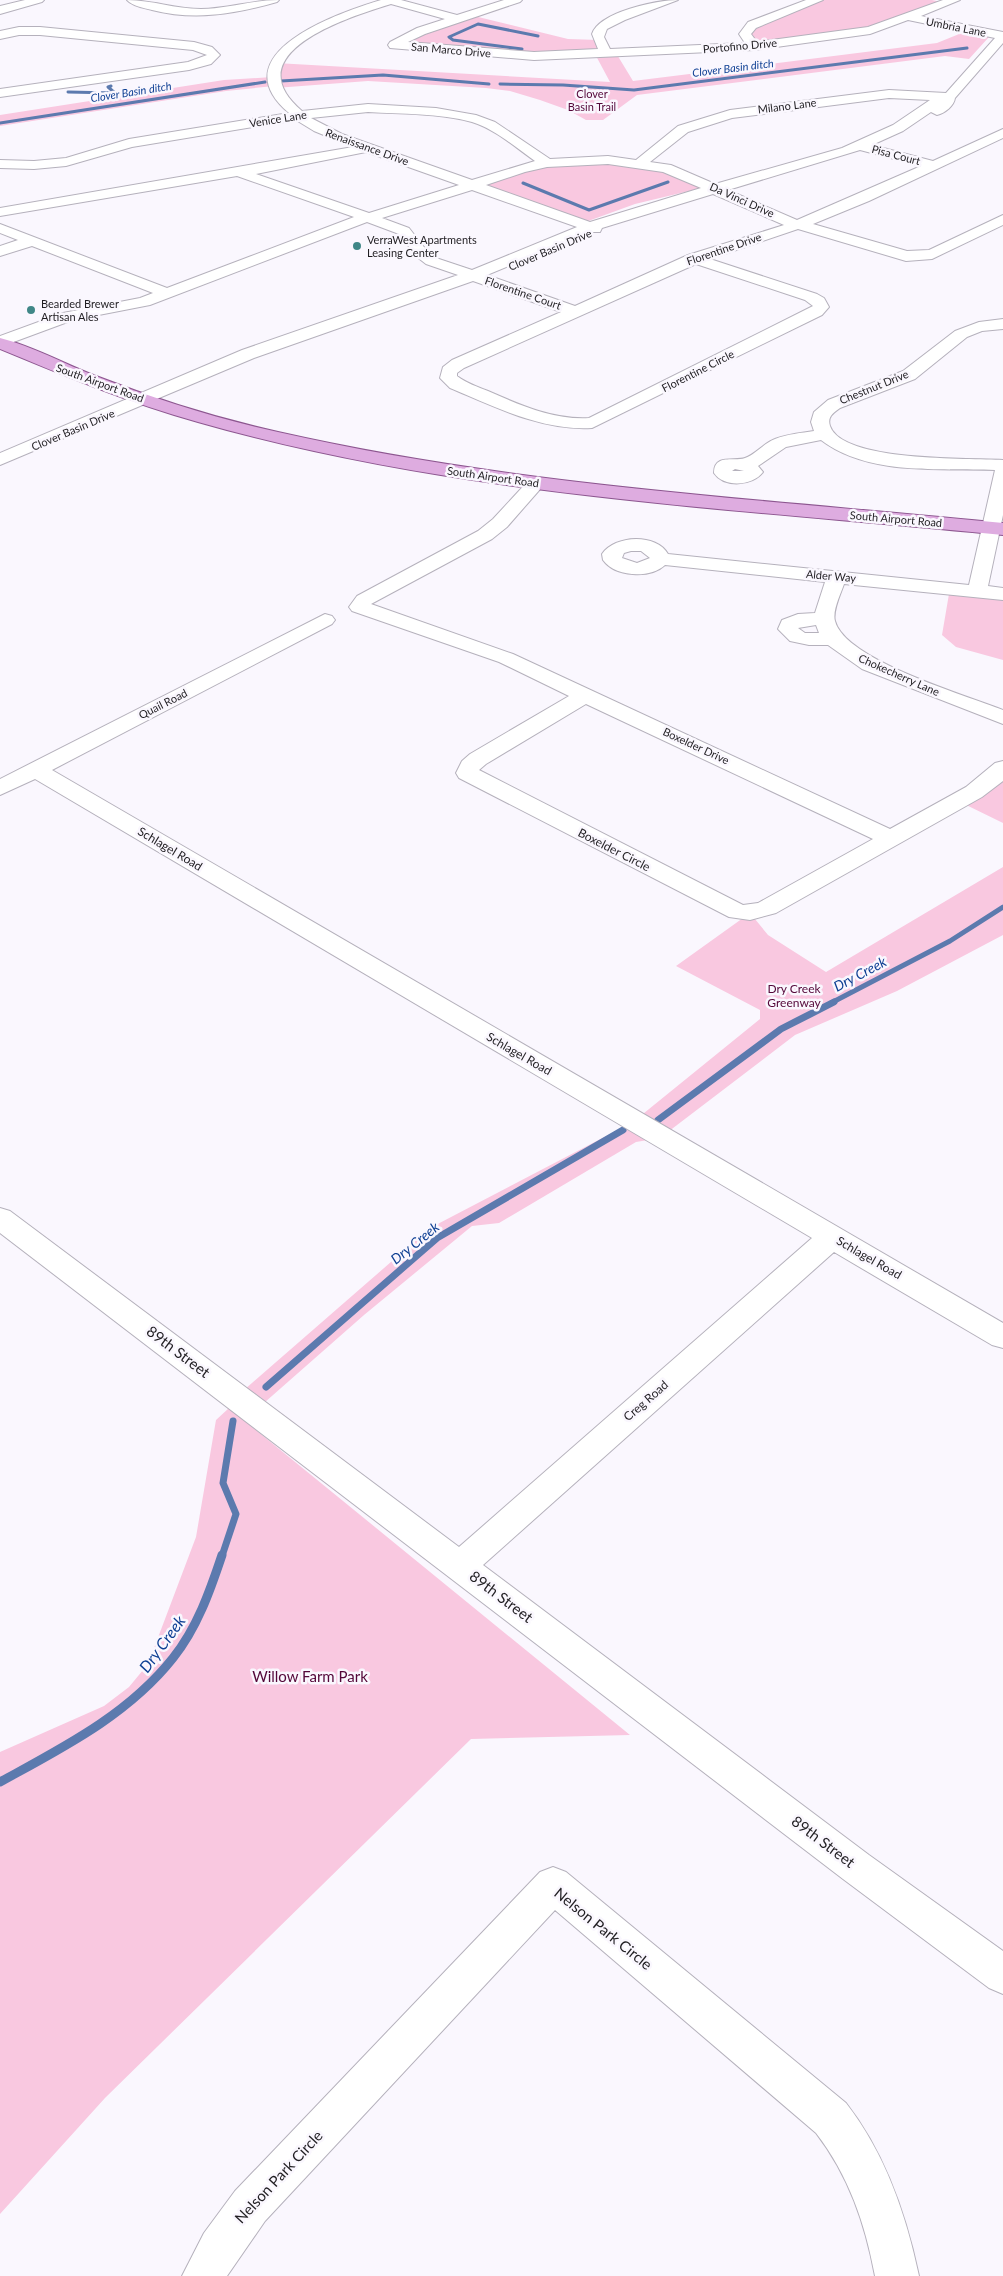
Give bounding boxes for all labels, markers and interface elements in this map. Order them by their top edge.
street label: Umbria Lane [925,14,988,39]
street label: Portofino Drive [702,36,778,55]
street label: San Marco Drive [411,40,492,59]
water label: Clover Basin ditch [692,56,775,79]
water label: Clover Basin ditch [89,79,173,104]
park label: Clover Basin Trail [568,87,616,113]
street label: Milano Lane [757,95,817,116]
street label: Venice Lane [248,108,308,129]
street label: Renaissance Drive [324,125,411,168]
street label: Pisa Court [870,142,922,167]
street label: Da Vinci Drive [708,180,777,220]
street label: Clover Basin Drive [506,226,593,273]
street label: Florentine Drive [685,230,763,267]
place label: VerraWest Apartments Leasing Center [367,233,477,259]
marker: VerraWest Apartments Leasing Center [351,240,363,252]
street label: Florentine Court [483,273,563,312]
place label: Bearded Brewer Artisan Ales [41,297,119,323]
marker: Bearded Brewer Artisan Ales [25,304,37,316]
street label: Florentine Circle [659,347,736,394]
street label: South Airport Road [55,361,146,404]
street label: Chestnut Drive [837,367,910,406]
street label: Clover Basin Drive [29,406,116,453]
street label: South Airport Road [446,464,540,489]
street label: South Airport Road [849,508,943,529]
street label: Alder Way [805,567,857,584]
street label: Chokecherry Lane [857,651,942,698]
street label: Quail Road [136,686,189,721]
street label: Boxelder Drive [661,725,732,767]
street label: Schlagel Road [135,823,205,874]
street label: Boxelder Circle [576,825,653,874]
water label: Dry Creek [830,952,889,995]
park label: Dry Creek Greenway [767,981,822,1010]
street label: Schlagel Road [484,1029,554,1078]
water label: Dry Creek [387,1218,443,1267]
street label: Schlagel Road [834,1233,904,1282]
street label: 89th Street [143,1322,214,1381]
street label: Creg Road [620,1377,671,1424]
street label: 89th Street [466,1567,537,1626]
water label: Dry Creek [135,1611,189,1676]
park label: Willow Farm Park [252,1667,368,1685]
street label: 89th Street [788,1812,859,1871]
street label: Nelson Park Circle [551,1883,656,1973]
street label: Nelson Park Circle [231,2126,326,2226]

